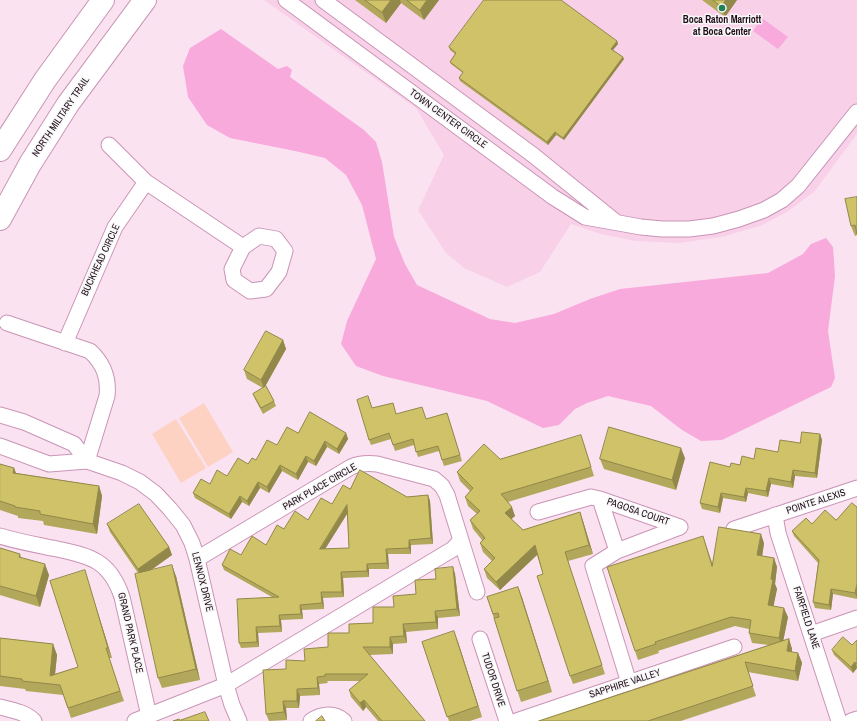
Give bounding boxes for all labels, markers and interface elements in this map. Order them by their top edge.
marker: Boca Raton Marriott at Boca Center [717,3,727,13]
place label: Boca Raton Marriott at Boca Center [683,14,761,38]
street label: NORTH MILITARY TRAIL [30,75,92,159]
street label: TOWN CENTER CIRCLE [407,87,489,151]
street label: BUCKHEAD CIRCLE [79,222,123,298]
street label: PARK PLACE CIRCLE [281,461,359,513]
street label: POINTE ALEXIS [785,487,847,517]
street label: PAGOSA COURT [605,496,671,528]
street label: LENNOX DRIVE [189,551,215,613]
street label: FAIRFIELD LANE [790,585,822,651]
street label: GRAND PARK PLACE [115,591,145,675]
street label: TUDOR DRIVE [479,651,507,709]
street label: SAPPHIRE VALLEY [588,667,662,701]

